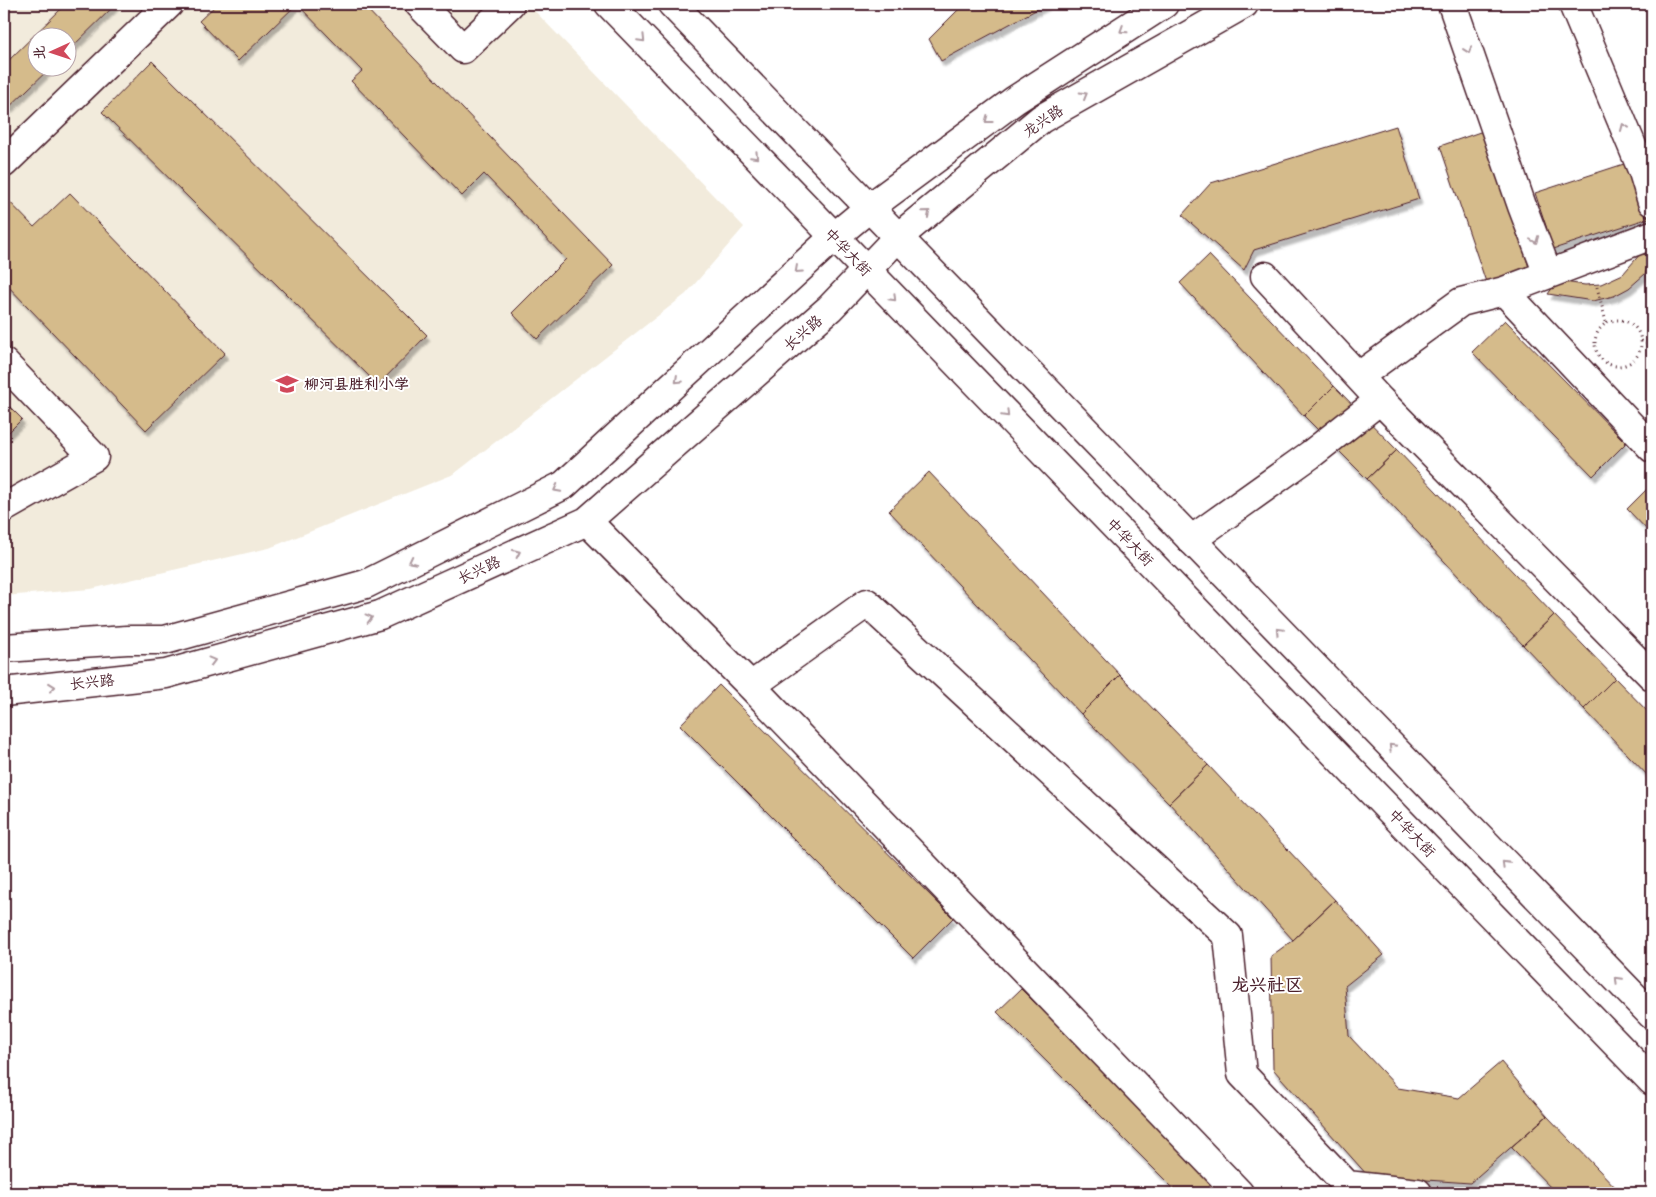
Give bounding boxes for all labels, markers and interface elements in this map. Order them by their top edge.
one-way arrow [1120,24,1129,33]
north arrow [28,28,78,78]
one-way arrow [636,33,645,42]
text: 北 [31,45,48,60]
one-way arrow [1462,45,1472,54]
one-way arrow [1079,91,1088,101]
street label: 龙兴路 [1019,101,1067,142]
one-way arrow [984,114,994,123]
one-way arrow [1620,123,1630,132]
one-way arrow [749,150,758,159]
one-way arrow [922,210,931,219]
street label: 中华大街 [820,224,875,281]
one-way arrow [1529,235,1539,244]
one-way arrow [794,264,803,273]
one-way arrow [887,292,896,301]
street label: 长兴路 [780,311,827,355]
school or university icon: 柳河县胜利小学 [274,371,300,397]
one-way arrow [675,374,684,383]
place label: 柳河县胜利小学 [304,375,409,394]
one-way arrow [1000,409,1009,418]
one-way arrow [553,483,562,493]
street label: 中华大街 [1102,514,1157,571]
one-way arrow [512,549,521,559]
street label: 长兴路 [455,552,504,589]
one-way arrow [408,555,417,566]
one-way arrow [364,614,373,624]
one-way arrow [1276,627,1285,636]
one-way arrow [208,657,216,667]
street label: 长兴路 [69,671,115,694]
one-way arrow [49,682,57,693]
one-way arrow [1389,744,1398,753]
street label: 中华大街 [1384,805,1439,862]
one-way arrow [1502,861,1511,870]
district label: 龙兴社区 [1231,975,1303,996]
one-way arrow [1615,977,1624,986]

